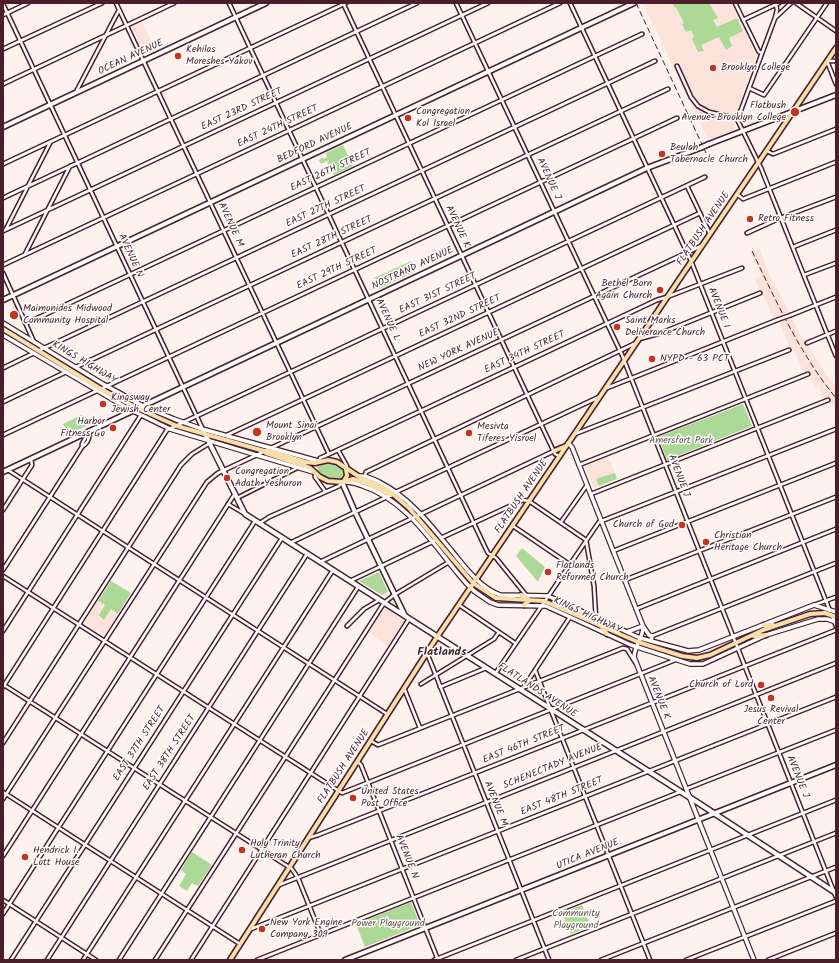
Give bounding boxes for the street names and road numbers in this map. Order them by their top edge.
street label: OCEAN AVENUE [96,38,166,78]
street label: EAST 23RD STREET [200,86,284,134]
street label: EAST 24TH STREET [236,103,320,151]
street label: BEDFORD AVENUE [275,121,355,167]
street label: EAST 26TH STREET [289,147,373,195]
street label: AVENUE J [533,156,563,202]
street label: EAST 27TH STREET [284,183,368,231]
street label: FLATBUSH AVENUE [675,190,733,268]
street label: AVENUE M [214,201,246,249]
street label: AVENUE K [442,204,472,250]
street label: EAST 28TH STREET [290,214,374,262]
street label: AVENUE N [115,232,145,280]
street label: EAST 29TH STREET [295,245,379,293]
street label: NOSTRAND AVENUE [370,245,456,293]
street label: EAST 31ST STREET [398,271,478,317]
street label: AVENUE I [704,286,732,330]
street label: EAST 32ND STREET [417,293,503,341]
street label: AVENUE L [372,297,402,343]
street label: NEW YORK AVENUE [417,327,501,375]
street label: EAST 34TH STREET [483,329,567,377]
street label: KINGS HIGHWAY [49,339,119,387]
street label: AVENUE J [664,453,692,499]
street label: FLATBUSH AVENUE [493,458,551,536]
street label: KINGS HIGHWAY [551,595,623,637]
street label: FLATLANDS AVENUE [495,661,579,721]
street label: AVENUE K [644,675,672,721]
street label: EAST 37TH STREET [111,704,169,784]
street label: EAST 38TH STREET [141,713,199,793]
street label: EAST 46TH STREET [481,723,567,767]
street label: FLATBUSH AVENUE [315,728,373,806]
street label: SCHENECTADY AVENUE [502,742,604,792]
street label: AVENUE J [783,754,811,800]
street label: EAST 48TH STREET [519,775,605,819]
street label: AVENUE M [480,780,510,828]
street label: AVENUE N [392,833,420,881]
street label: UTICA AVENUE [555,837,621,873]

